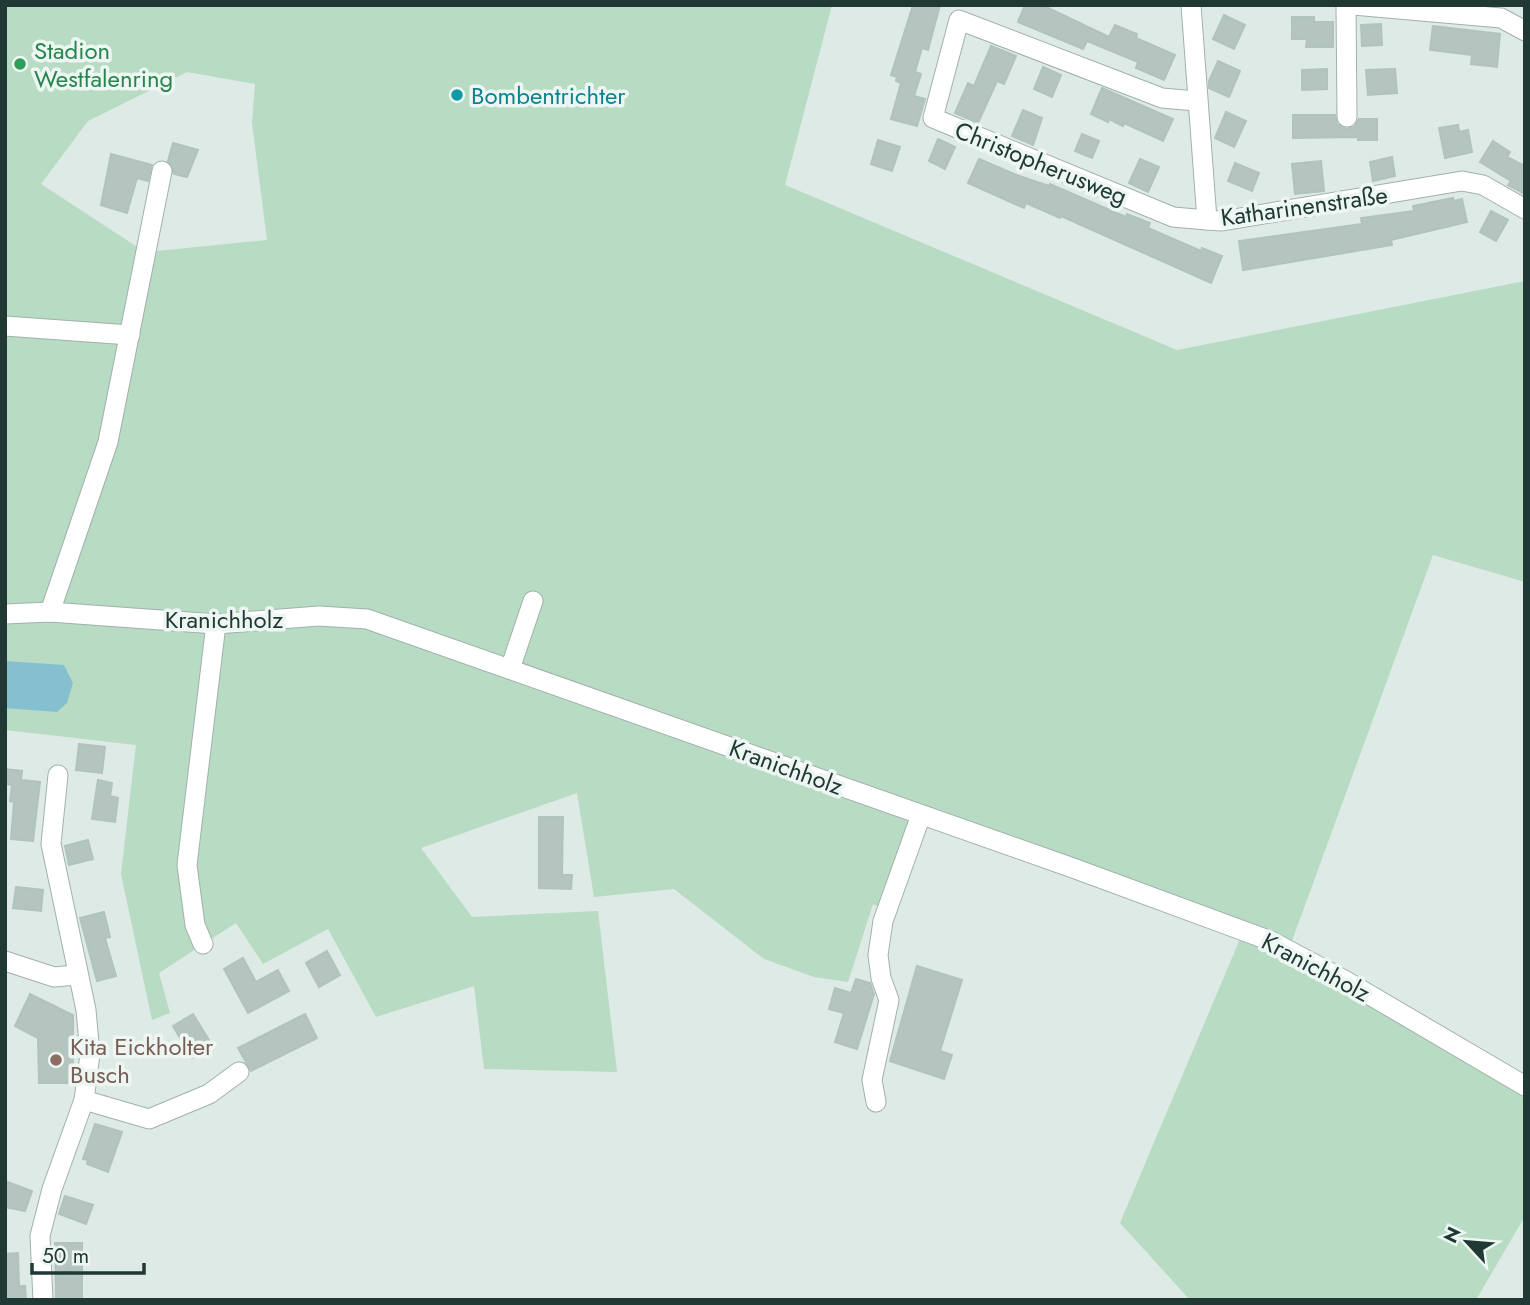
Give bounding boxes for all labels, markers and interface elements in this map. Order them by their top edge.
place label: Stadion Westfalenring [34,33,173,96]
marker: Stadion Westfalenring [12,56,28,72]
place label: Bombentrichter [471,78,626,113]
marker: Bombentrichter [449,87,465,103]
street label: Christopherusweg [950,112,1132,214]
street label: Katharinenstraße [1218,177,1390,235]
street label: Kranichholz [165,602,283,637]
street label: Kranichholz [724,730,848,804]
street label: Kranichholz [1255,924,1377,1010]
place label: Kita Eickholter Busch [70,1029,214,1092]
marker: Kita Eickholter Busch [48,1052,64,1068]
north arrow [1432,1207,1502,1277]
text: N [1437,1222,1468,1247]
scale bar [32,1232,144,1276]
text: 50 m [42,1241,89,1271]

